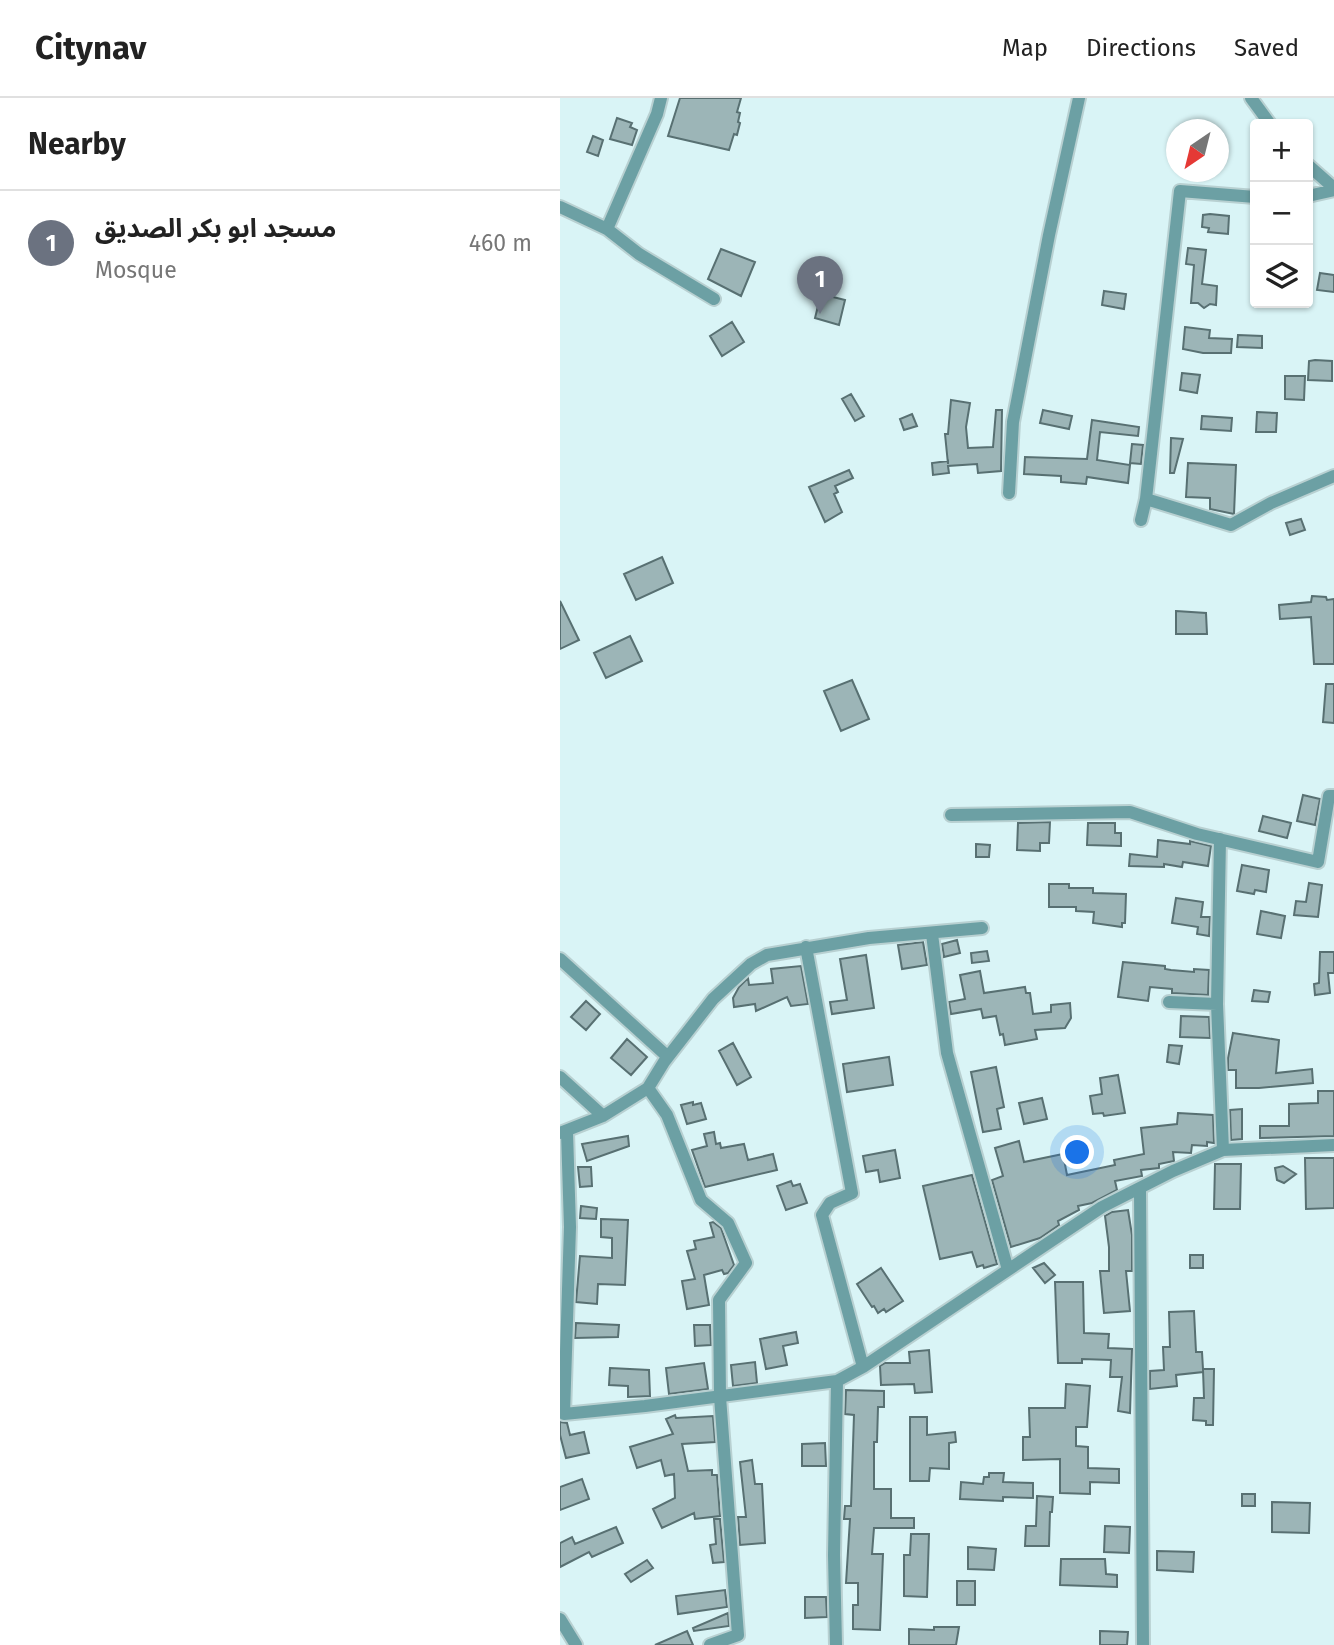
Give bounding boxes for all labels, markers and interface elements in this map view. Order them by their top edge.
text: Citynav [35,28,147,68]
text: Map [1002,34,1048,62]
text: Directions [1086,34,1196,62]
text: Saved [1234,34,1299,62]
north arrow [1166,119,1229,182]
map controls [1250,119,1313,308]
button: + [1250,119,1313,182]
text: Nearby [28,126,126,162]
button: − [1250,182,1313,245]
text: مسجد ابو بكر الصديق [95,213,336,244]
text: 1 [46,229,56,257]
text: 460 m [469,229,532,257]
button: layers [1250,245,1313,308]
text: Mosque [95,256,177,284]
pin: 1 [797,256,843,314]
your location [1060,1135,1094,1169]

